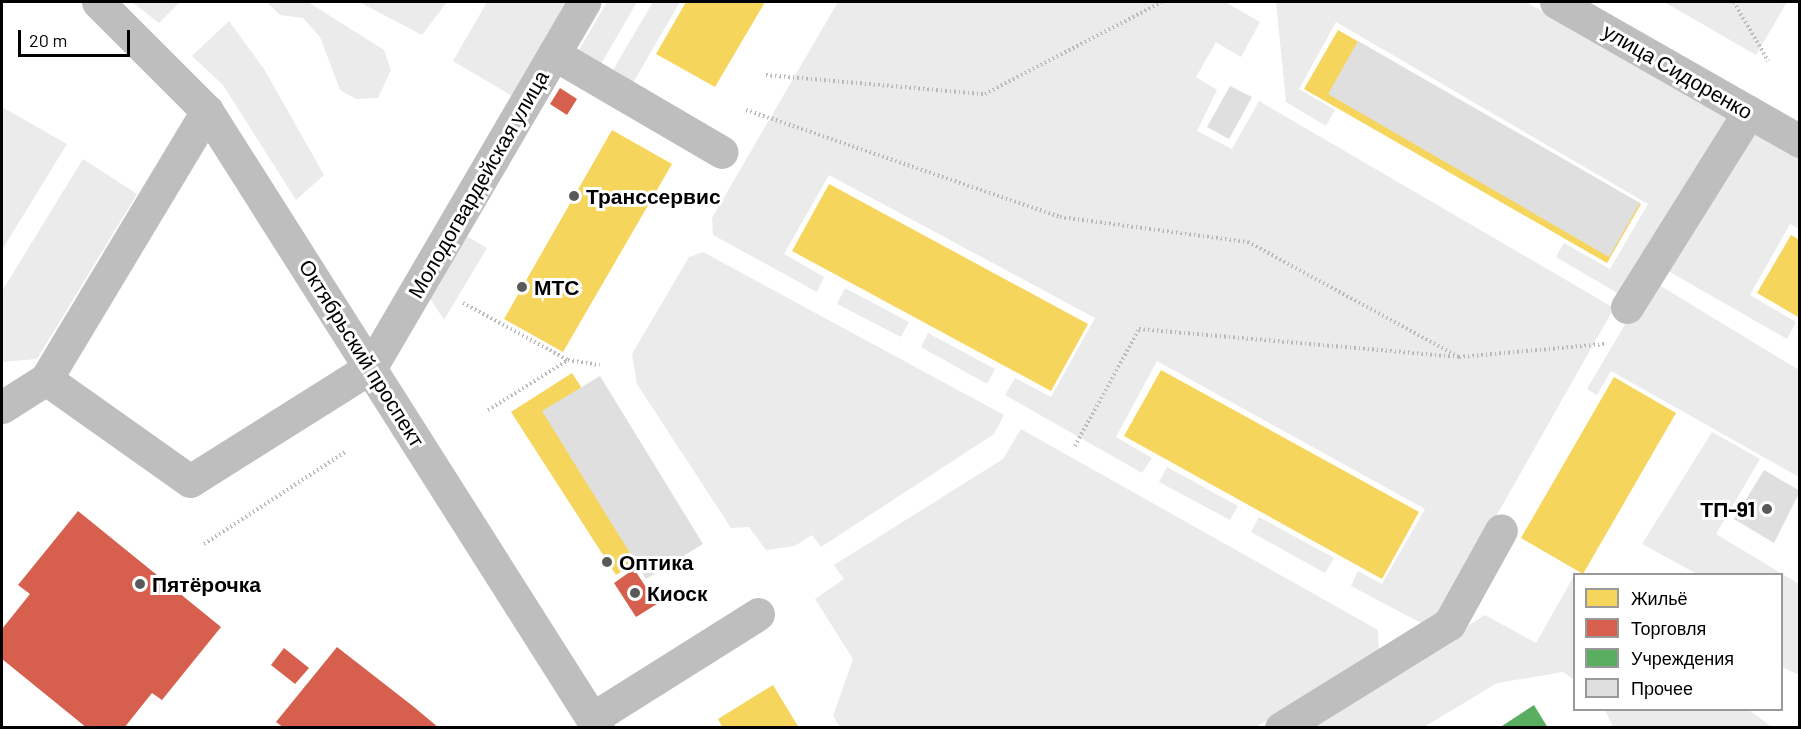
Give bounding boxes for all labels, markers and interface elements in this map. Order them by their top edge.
scale bar [21,18,134,56]
street label: улица Сидоренко [1599,18,1757,124]
text: 20 m [29,29,67,51]
street label: Молодогвардейская улица [402,66,554,302]
place label: Транссервис [586,183,721,209]
marker: Транссервис [567,189,581,203]
street label: Октябрьский проспект [294,255,430,451]
place label: МТС [534,274,579,300]
marker: МТС [515,280,529,294]
place label: ТП-91 [1700,496,1755,522]
marker: ТП-91 [1760,502,1774,516]
place label: Оптика [619,549,693,575]
marker: Оптика [600,555,614,569]
place label: Пятёрочка [152,571,261,597]
legend [1573,573,1783,711]
marker: Пятёрочка [133,577,147,591]
place label: Киоск [647,580,707,606]
marker: Киоск [628,586,642,600]
text: Жильё [1631,587,1688,609]
text: Торговля [1631,617,1706,639]
text: Учреждения [1631,647,1734,669]
text: Прочее [1631,677,1693,699]

